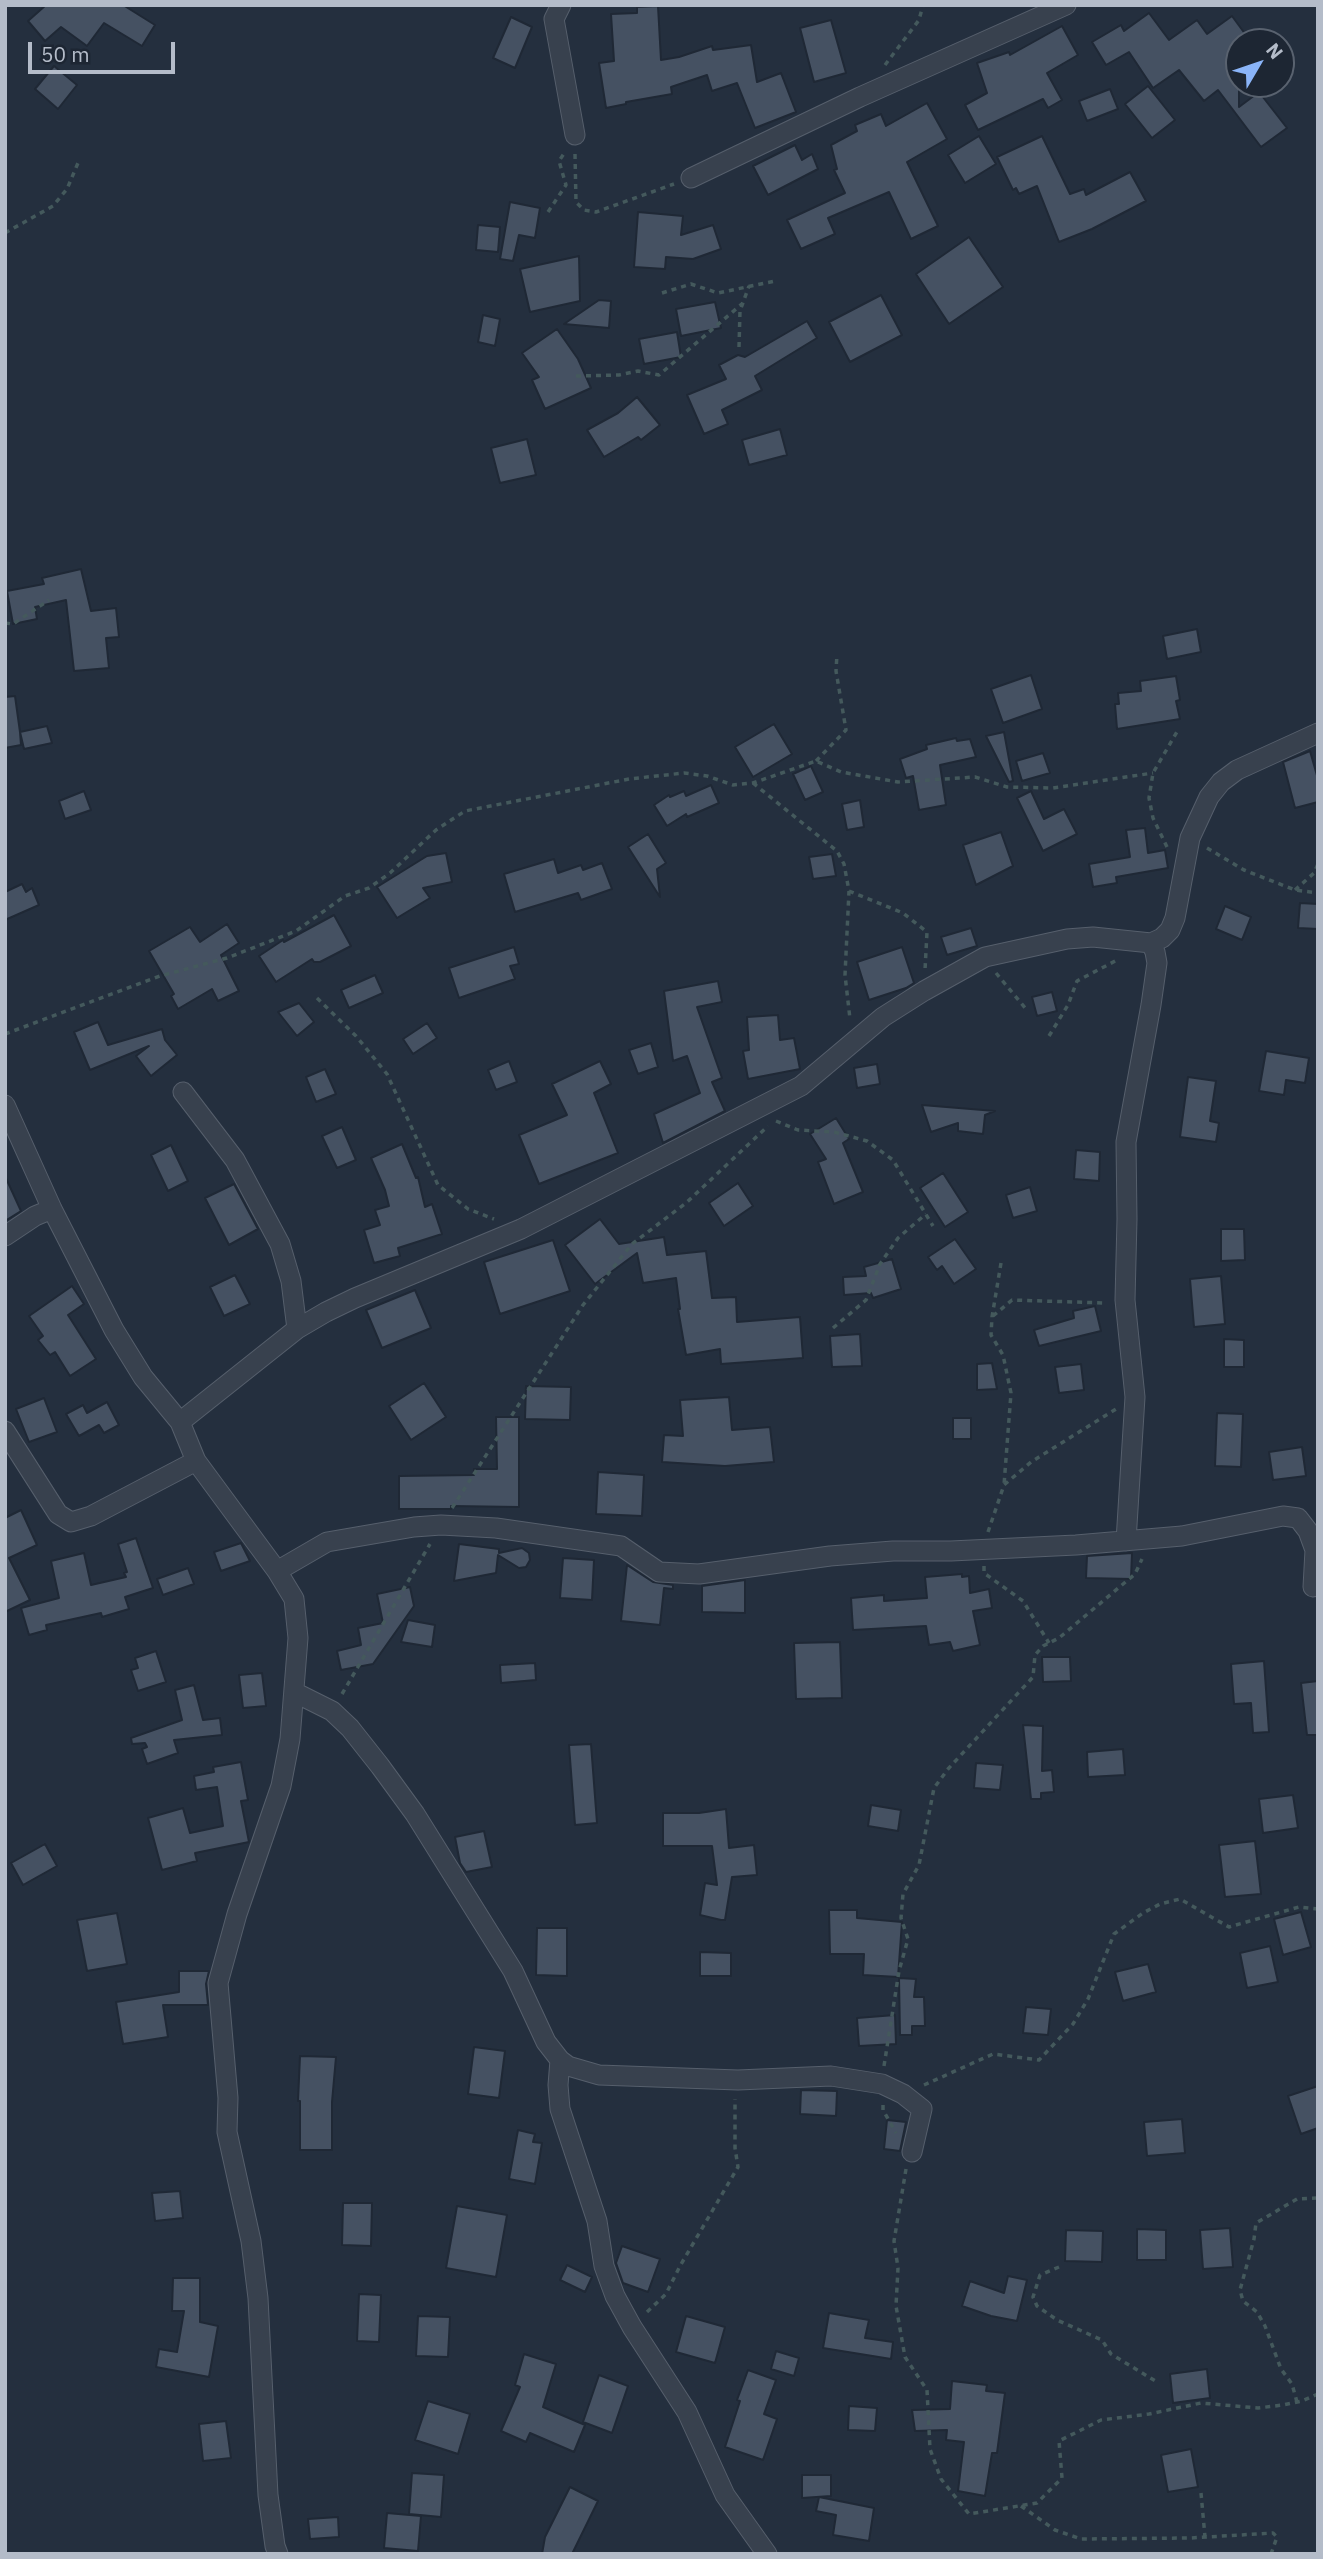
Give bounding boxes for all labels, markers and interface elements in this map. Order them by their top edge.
scale bar [32,28,178,72]
north arrow [1225,28,1295,98]
text: N [1261,38,1288,64]
text: 50 m [41,40,90,68]

